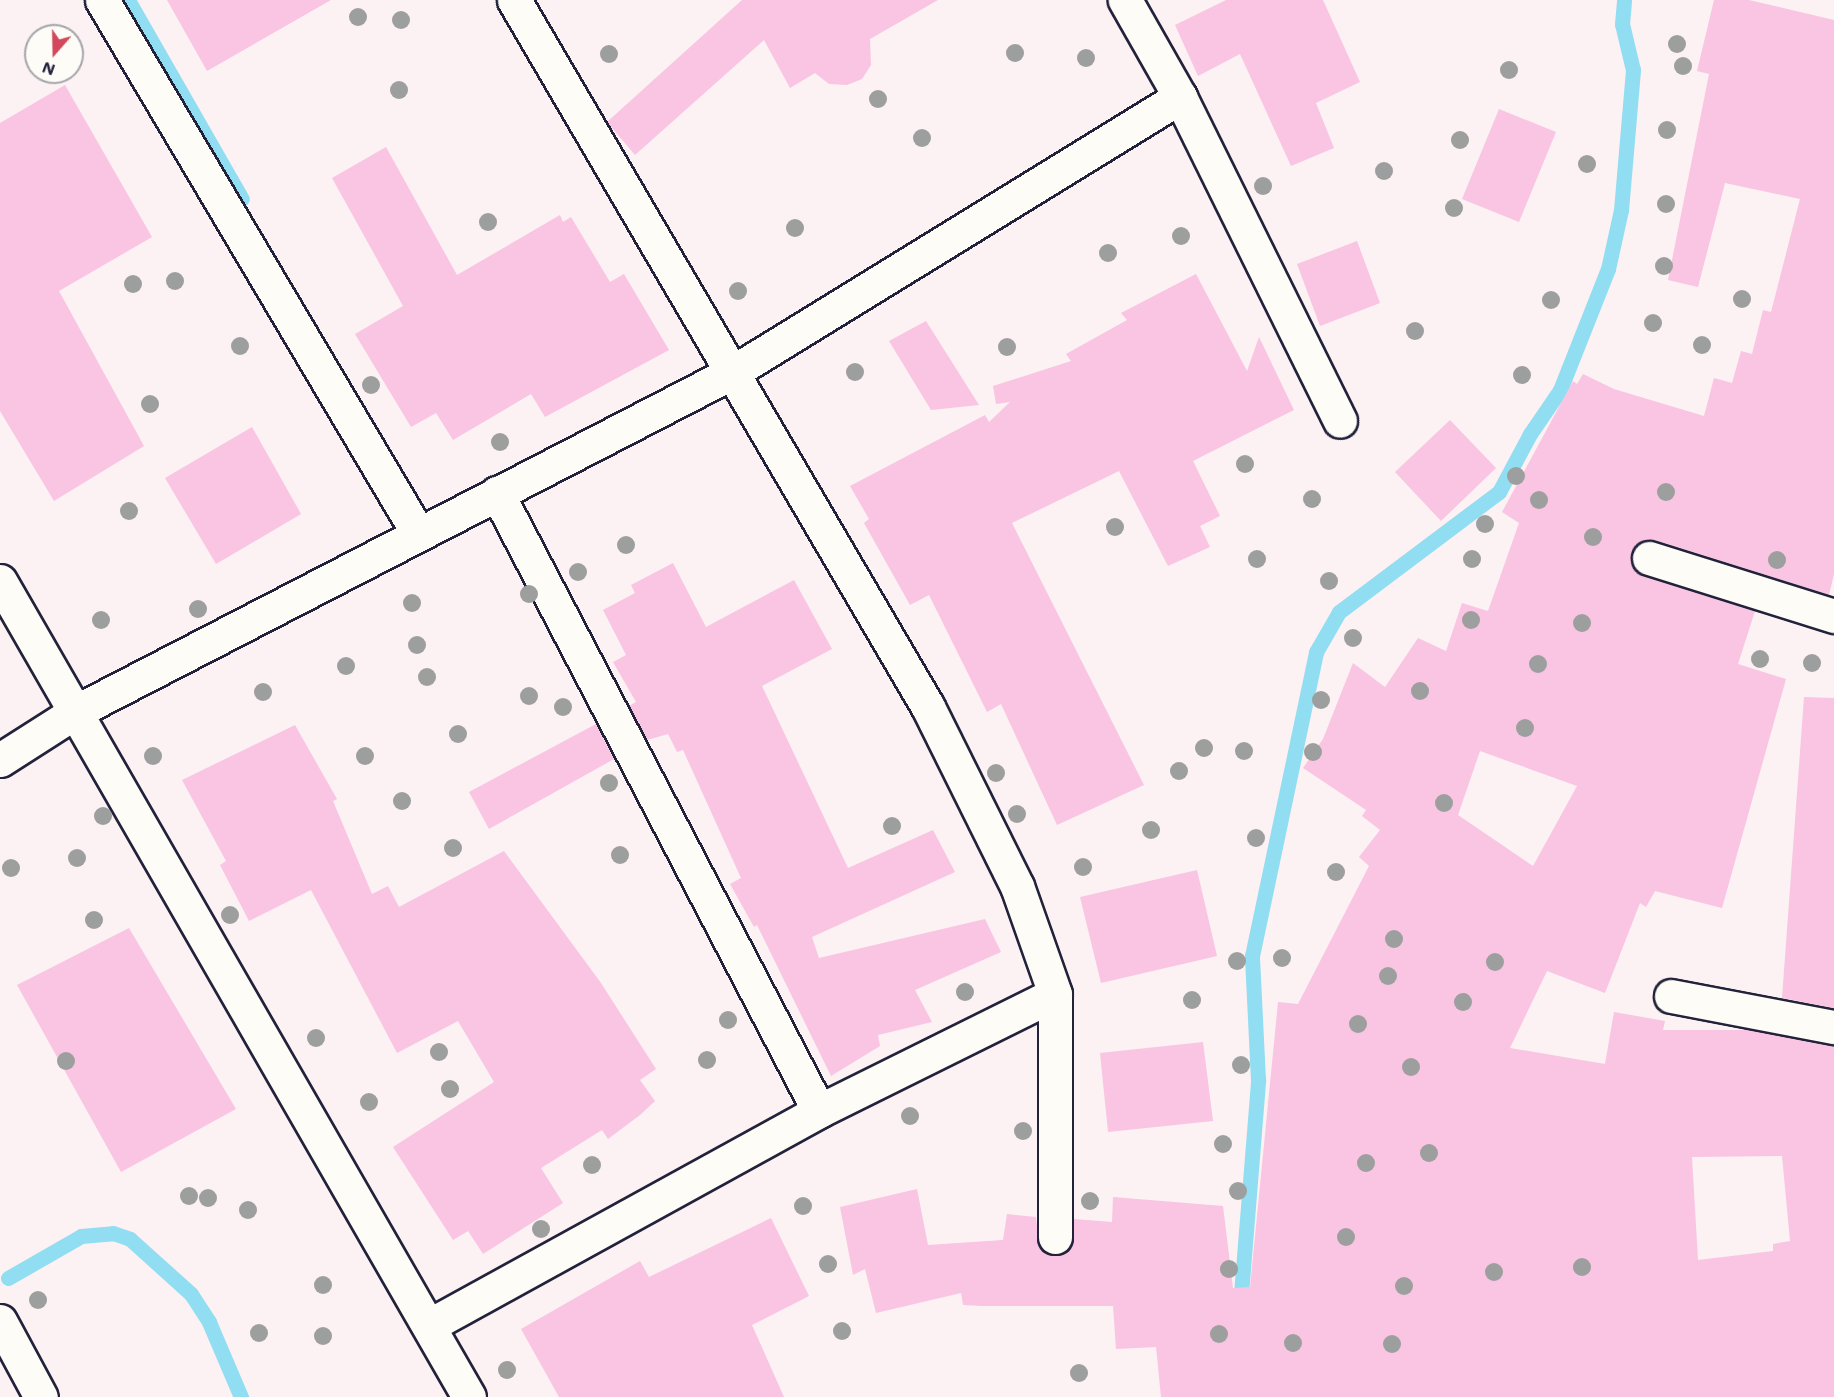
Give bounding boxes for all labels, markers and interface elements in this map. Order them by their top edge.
north arrow [24,24,84,84]
text: N [39,58,58,81]

